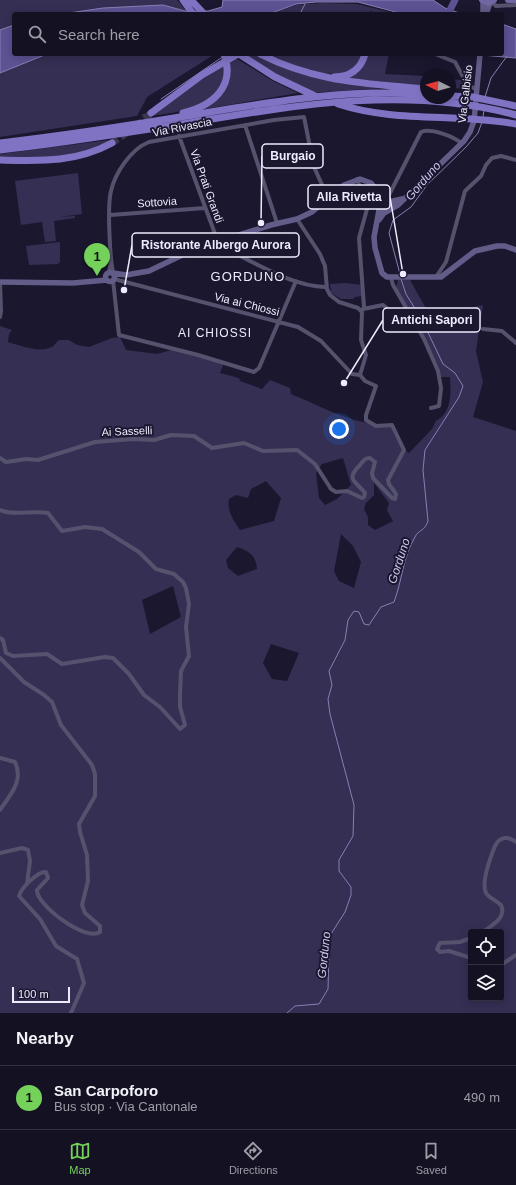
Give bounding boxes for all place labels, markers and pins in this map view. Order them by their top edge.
callout: Burgaio [262,144,323,168]
callout: Alla Rivetta [308,185,390,209]
callout: Ristorante Albergo Aurora [132,233,299,257]
pin: 1 [84,243,110,276]
callout: Antichi Sapori [383,308,480,332]

